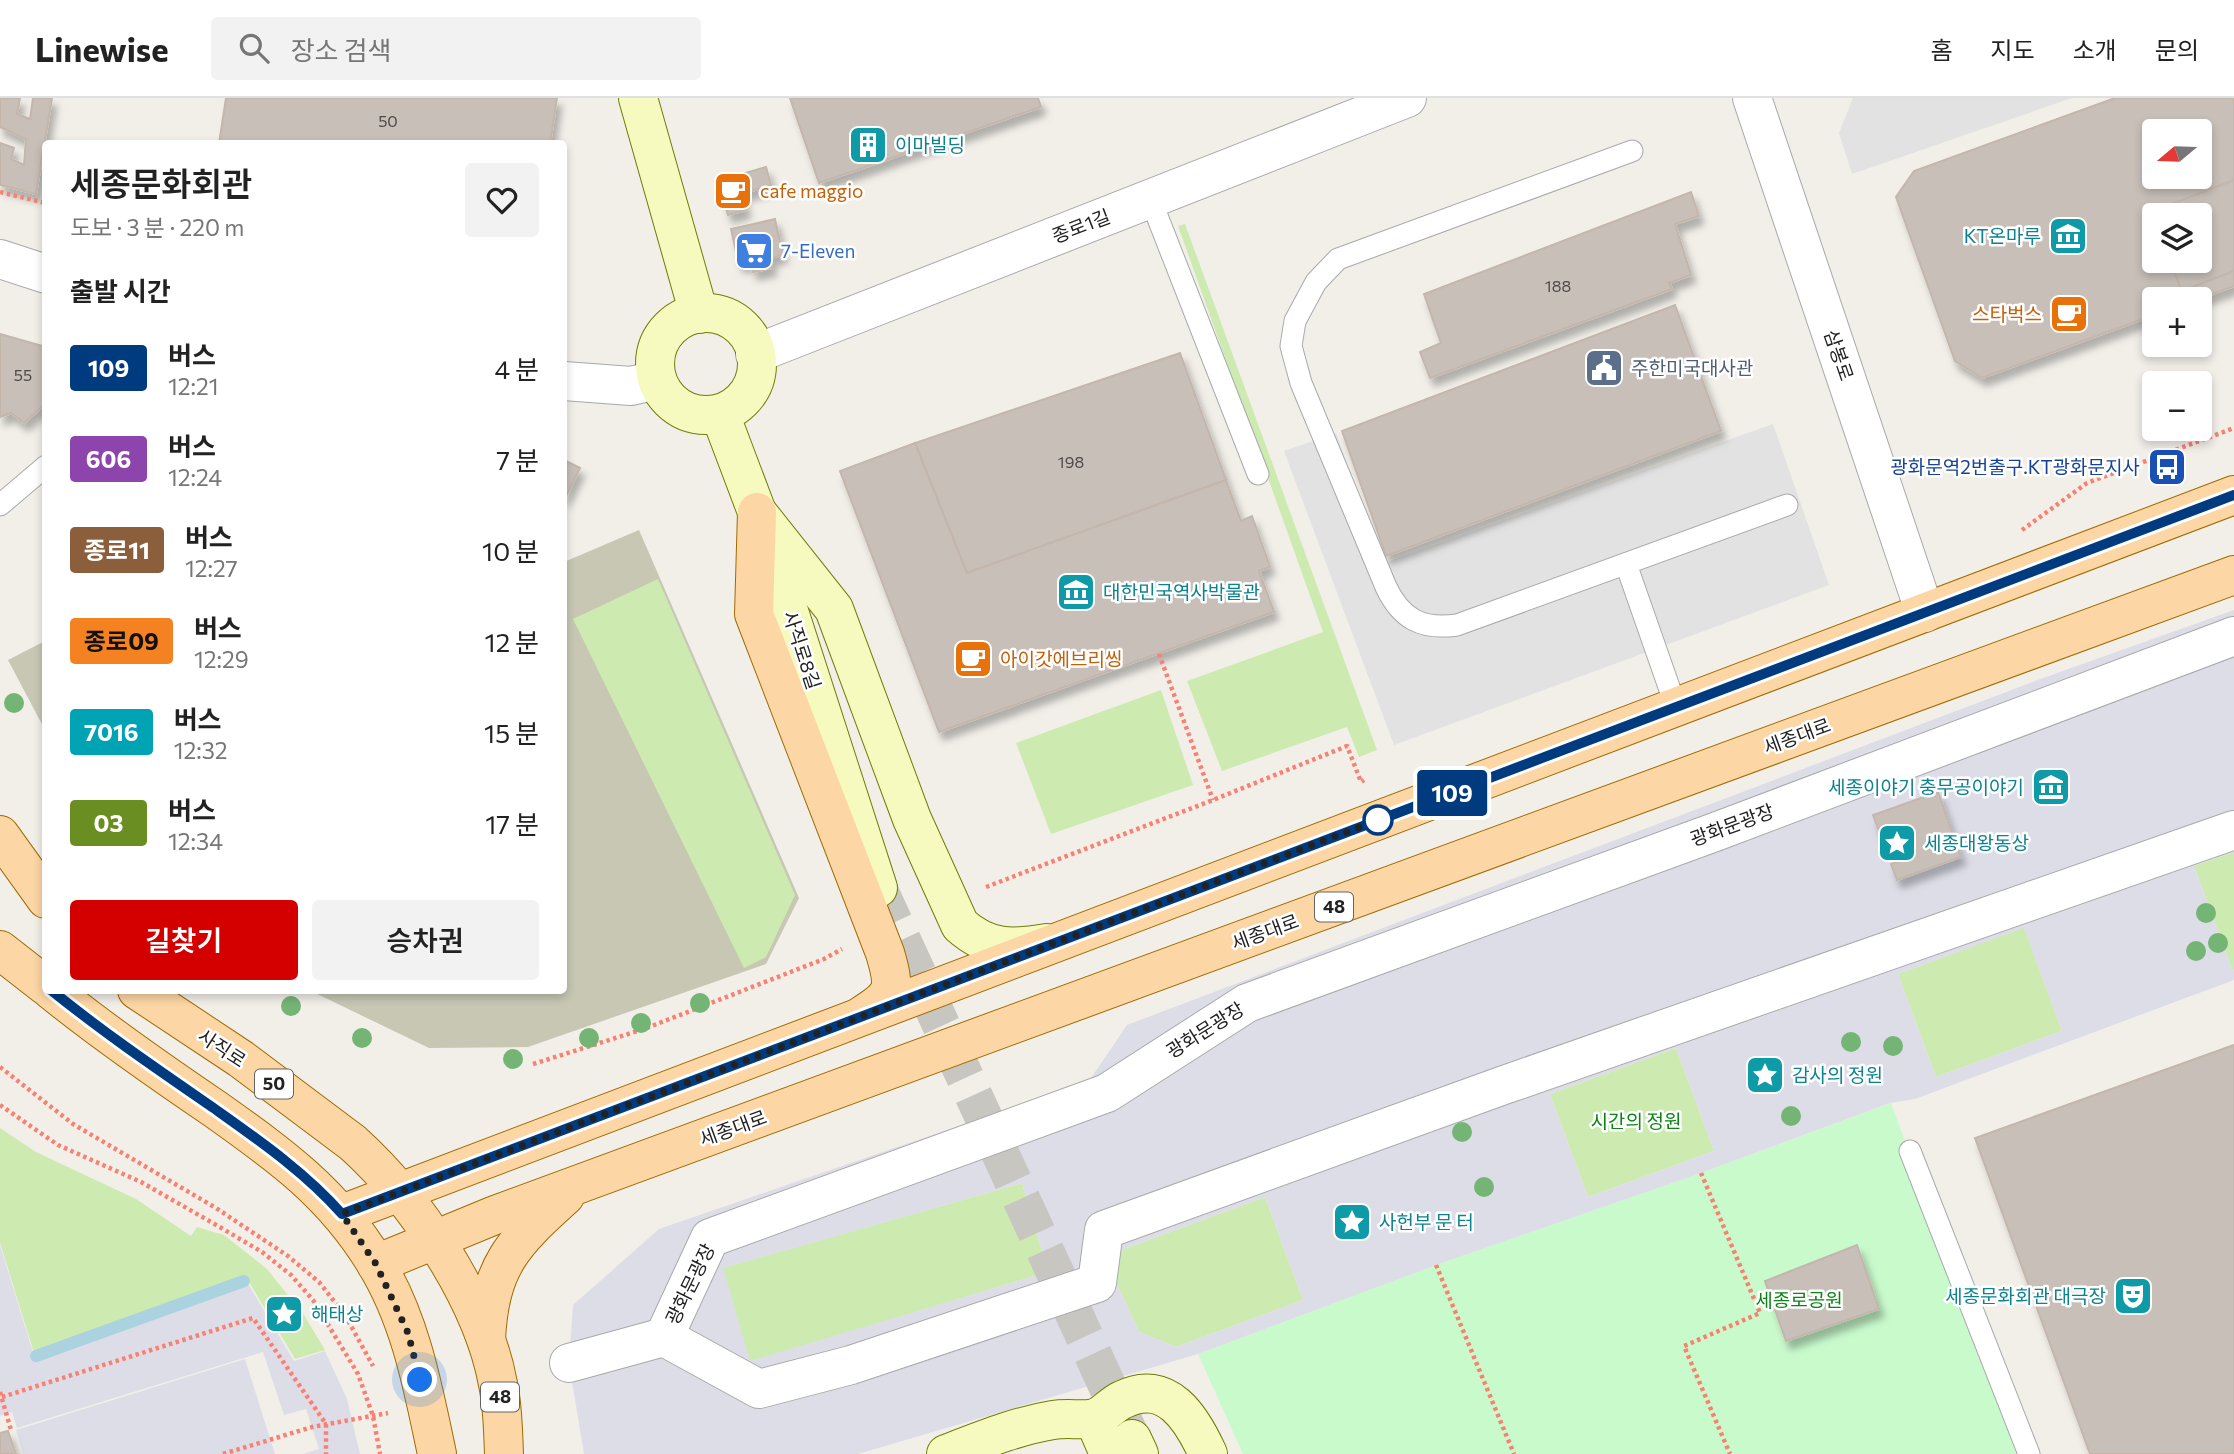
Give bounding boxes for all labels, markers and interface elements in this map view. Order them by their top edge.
search box [211,17,701,80]
text: Linewise [35,28,169,69]
icon: search [235,29,273,67]
text: 장소 검색 [291,34,391,65]
text: 홈 [1930,35,1952,64]
text: 지도 [1990,35,2035,64]
text: 소개 [2073,35,2117,64]
text: 문의 [2155,35,2199,64]
house number: 50 [378,111,398,130]
north arrow [2142,119,2212,189]
map controls [2142,119,2212,441]
building icon: 이마빌딩 [847,124,889,166]
place label: 이마빌딩 [895,133,965,156]
text: 세종문화회관 [70,162,252,203]
button: heart [465,163,539,237]
cafe icon: cafe maggio [712,170,754,212]
place label: cafe maggio [760,179,863,202]
button: layers [2142,203,2212,273]
street label: 종로1길 [1048,204,1113,247]
text: 도보 · 3 분 · 220 m [70,213,244,241]
museum icon: KT온마루 [2047,215,2089,257]
place label: KT온마루 [1964,224,2041,247]
supermarket icon: 7-Eleven [733,230,775,272]
place label: 7-Eleven [781,239,855,262]
text: 출발 시간 [70,275,171,306]
house number: 188 [1545,276,1571,295]
button: + [2142,287,2212,357]
cafe icon: 스타벅스 [2048,293,2090,335]
place label: 스타벅스 [1972,302,2042,325]
street label: 삼봉로 [1820,326,1859,383]
text: 버스 [168,339,216,370]
public building icon: 주한미국대사관 [1583,347,1625,389]
text: 109 [88,353,129,382]
text: 4 분 [495,353,539,384]
place label: 주한미국대사관 [1631,356,1753,379]
house number: 55 [14,365,32,384]
button: − [2142,371,2212,441]
text: 12:21 [168,372,219,400]
text: 버스 [168,430,216,461]
text: 606 [86,444,131,473]
text: 7 분 [496,444,539,475]
bus stop icon: 광화문역2번출구.KT광화문지사 [2146,446,2188,488]
house number: 198 [1058,452,1084,471]
place label: 광화문역2번출구.KT광화문지사 [1890,455,2140,478]
text: 12:24 [168,463,222,491]
text: 버스 [185,521,233,552]
text: 종로11 [84,535,150,564]
text: 10 분 [482,535,539,566]
text: 12:27 [185,554,238,582]
museum icon: 대한민국역사박물관 [1055,571,1097,613]
place label: 대한민국역사박물관 [1103,580,1260,603]
street label: 사직로8길 [779,608,826,692]
text: 버스 [194,612,242,643]
text: 종로09 [84,626,159,655]
text: 12 분 [485,626,539,657]
cafe icon: 아이갓에브리씽 [952,638,994,680]
text: 12:29 [194,645,249,673]
place label: 아이갓에브리씽 [1000,647,1122,670]
text: 버스 [174,703,222,734]
street label: 세종대로 [1760,713,1834,758]
text: 7016 [84,717,139,746]
text: 15 분 [484,717,539,748]
text: 12:32 [174,736,227,764]
museum icon: 세종이야기 충무공이야기 [2030,766,2072,808]
line badge: 109 [1412,770,1492,816]
place label: 세종이야기 충무공이야기 [1828,775,2024,798]
text: 109 [1431,778,1473,807]
text: 버스 [168,794,216,825]
street label: 광화문광장 [1687,799,1777,850]
unlabelled marker [1363,805,1393,835]
text: 03 [94,808,123,837]
text: 17 분 [485,808,539,839]
place icon: 세종대왕동상 [1876,822,1918,864]
text: 12:34 [168,827,223,855]
place label: 세종대왕동상 [1924,831,2029,854]
road number: 48 [1315,892,1353,922]
button: 길찾기 [70,900,298,980]
button: 승차권 [312,900,539,980]
street label: 세종대로 [1228,909,1302,954]
street label: 광화문광장 [1162,997,1248,1062]
street label: 사직로 [194,1024,251,1072]
place icon: 감사의 정원 [1744,1054,1786,1096]
place label: 감사의 정원 [1792,1063,1883,1086]
road number: 50 [255,1070,293,1099]
street label: 세종대로 [696,1105,770,1150]
park label: 시간의 정원 [1590,1109,1682,1132]
place icon: 사헌부 문 터 [1331,1201,1373,1243]
place label: 사헌부 문 터 [1379,1210,1474,1233]
street label: 광화문광장 [660,1239,719,1328]
theatre icon: 세종문화회관 대극장 [2112,1275,2154,1317]
place label: 세종문화회관 대극장 [1945,1284,2106,1307]
park label: 세종로공원 [1755,1288,1843,1311]
place icon: 해태상 [263,1293,305,1335]
place label: 해태상 [311,1302,363,1325]
your location [402,1362,437,1397]
road number: 48 [481,1382,519,1412]

